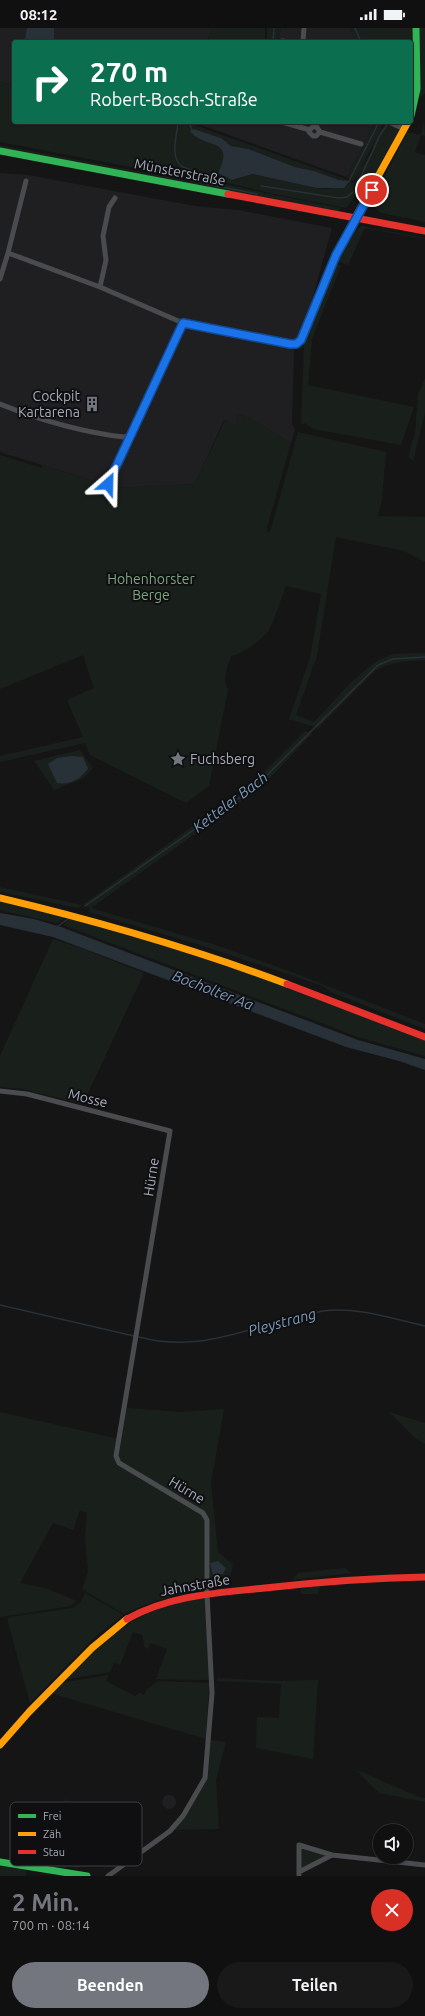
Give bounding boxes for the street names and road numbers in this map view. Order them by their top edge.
street label: Münsterstraße [133,155,227,189]
street label: Mosse [67,1085,109,1111]
street label: Hürne [140,1157,162,1197]
street label: Hürne [166,1473,208,1507]
street label: Jahnstraße [159,1571,231,1599]

